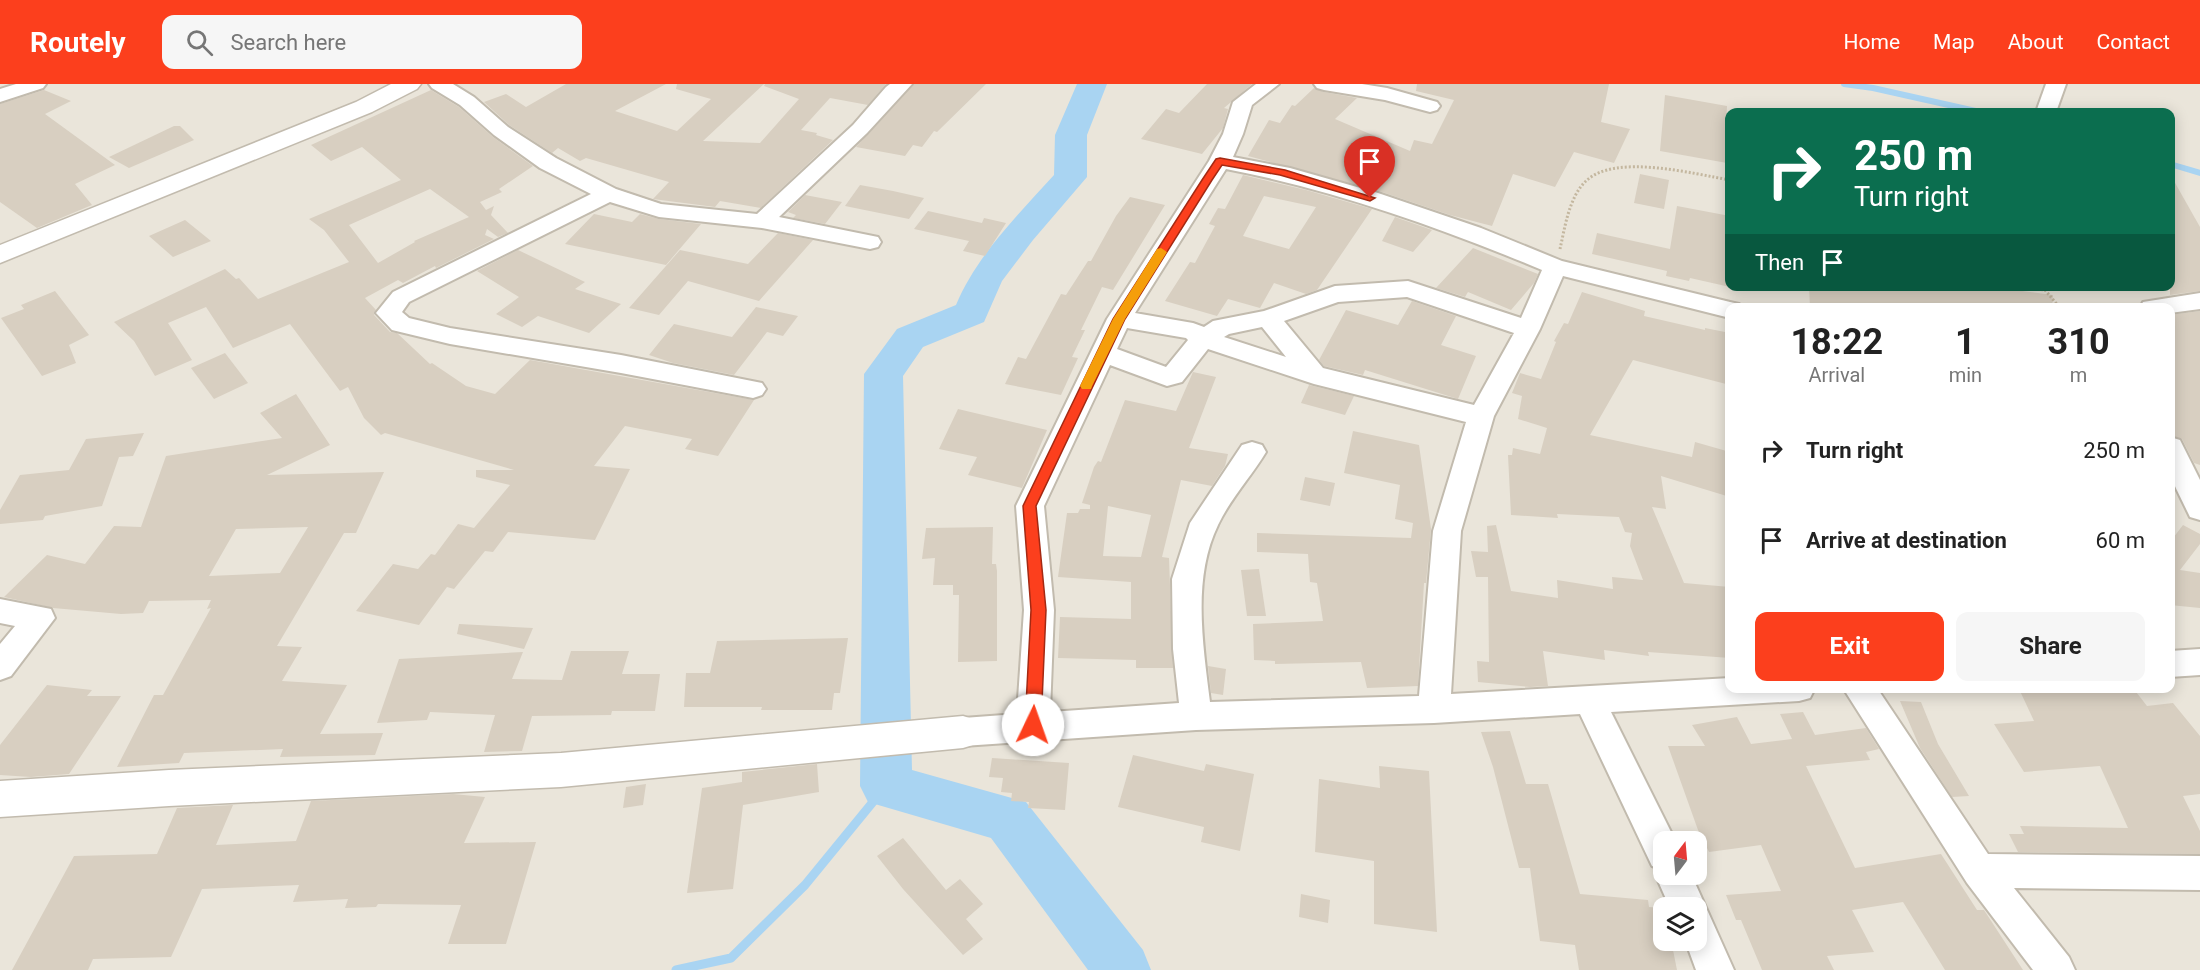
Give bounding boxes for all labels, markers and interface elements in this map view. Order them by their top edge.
search box [162,15,582,69]
text: Routely [30,26,126,59]
icon: search [183,26,216,59]
text: Search here [231,30,346,55]
text: Home [1844,30,1900,54]
text: Map [1933,30,1975,54]
text: About [2008,30,2064,54]
text: Contact [2097,30,2170,54]
text: 250 m [1854,131,1973,180]
icon: right [1755,132,1833,210]
pin [1344,136,1395,198]
icon: arrive [1353,145,1386,178]
text: Turn right [1854,181,1969,213]
icon: arrive [1816,246,1849,279]
text: Then [1755,250,1804,275]
text: 18:22 [1790,321,1883,363]
text: 1 [1955,321,1976,363]
text: 310 [2048,321,2110,363]
text: Arrival [1808,363,1865,387]
text: min [1949,363,1982,387]
text: m [2070,363,2087,387]
icon: right [1755,434,1788,467]
text: Turn right [1806,438,1903,463]
text: 250 m [2083,438,2145,463]
icon: arrive [1755,524,1788,557]
text: Arrive at destination [1806,528,2007,553]
text: 60 m [2096,528,2145,553]
button: Exit [1755,612,1944,681]
button: Share [1956,612,2145,681]
position arrow [1001,693,1065,757]
north arrow [1653,831,1707,885]
map controls [1653,831,1707,951]
button: layers [1653,897,1707,951]

